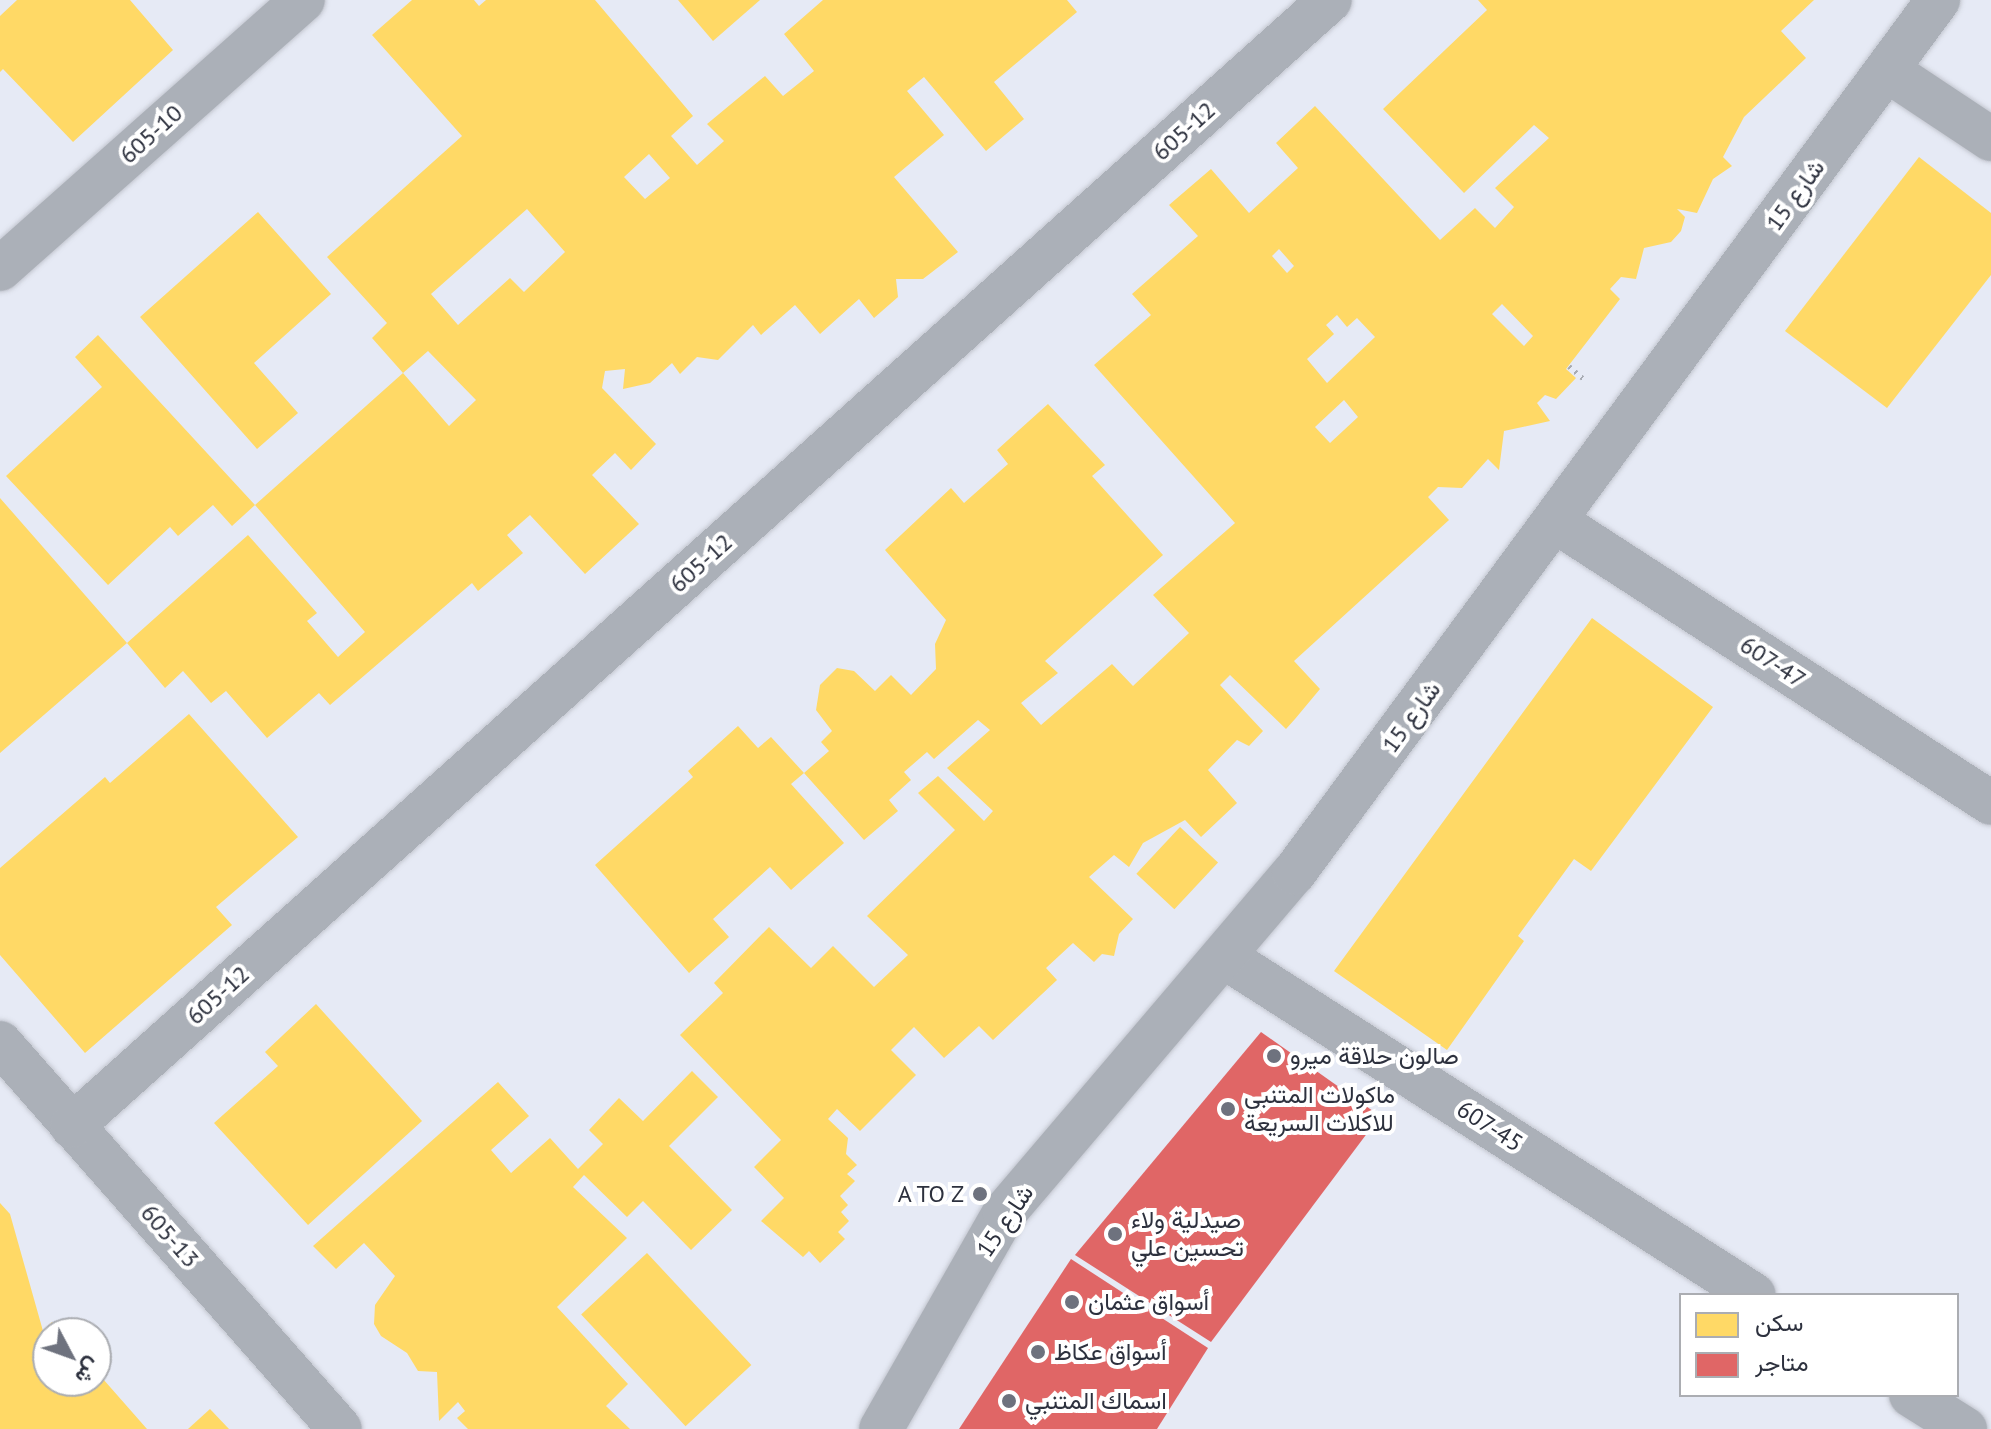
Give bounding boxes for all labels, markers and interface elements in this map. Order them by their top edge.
street label: 605-12 [1147,96,1221,166]
street label: 605-10 [114,99,188,169]
street label: شارع 15 [1760,154,1830,236]
street label: 605-12 [664,528,738,598]
street label: 607-47 [1735,630,1811,694]
street label: شارع 15 [1376,676,1446,758]
street label: 605-12 [181,960,255,1030]
place label: صالون حلاقة ميرو [1290,1042,1459,1070]
marker: صالون حلاقة ميرو [1265,1047,1283,1065]
place label: ماكولات المتنبي للاكلات السريعة [1244,1081,1395,1137]
street label: 607-45 [1452,1094,1528,1158]
marker: ماكولات المتنبي للاكلات السريعة [1219,1100,1237,1118]
street label: شارع 15 [970,1179,1040,1263]
place label: A TO Z [895,1180,964,1208]
marker: A TO Z [971,1185,989,1203]
street label: 605-13 [135,1199,205,1273]
place label: صيدلية ولاء تحسين علي [1131,1206,1244,1262]
marker: صيدلية ولاء تحسين علي [1106,1225,1124,1243]
place label: أسواق عثمان [1088,1288,1209,1316]
marker: أسواق عثمان [1063,1293,1081,1311]
legend [1679,1293,1959,1397]
text: سكن [1755,1307,1804,1338]
north arrow [32,1317,112,1397]
place label: أسواق عكاظ [1054,1338,1167,1366]
marker: أسواق عكاظ [1029,1343,1047,1361]
text: متاجر [1755,1347,1809,1378]
text: ش [69,1352,108,1391]
place label: اسماك المتنبي [1025,1387,1167,1415]
marker: اسماك المتنبي [1000,1392,1018,1410]

